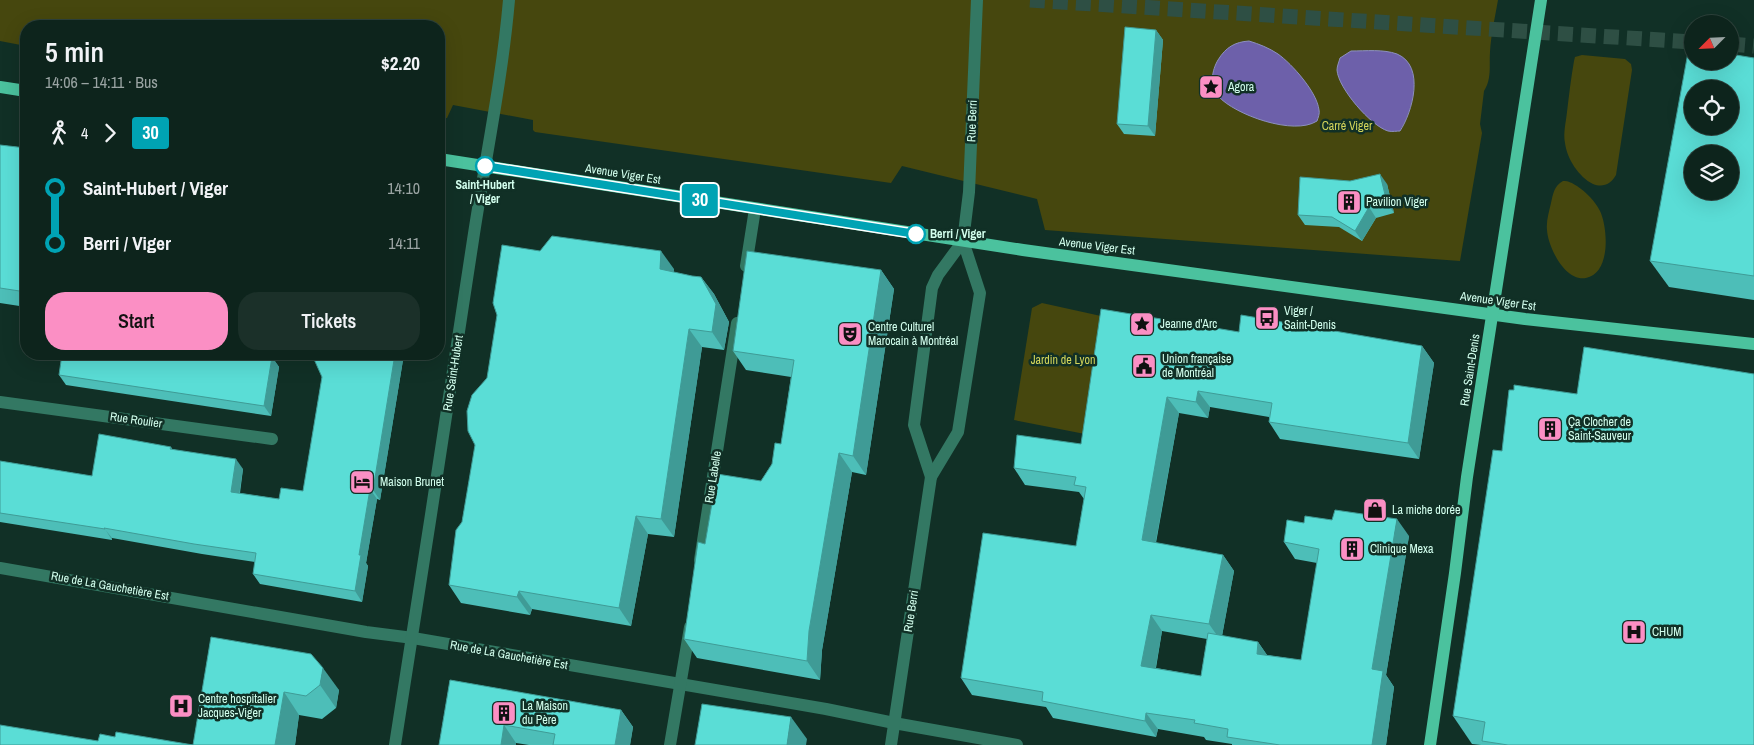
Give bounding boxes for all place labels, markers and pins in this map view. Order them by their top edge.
place icon: Agora [1198,74,1224,100]
place label: Agora [1227,79,1255,95]
marker: Saint-Hubert / Viger [475,156,495,176]
place label: Saint-Hubert / Viger [455,177,515,207]
building icon: Pavilion Viger [1336,189,1362,215]
place label: Pavilion Viger [1366,194,1428,210]
marker: Berri / Viger [906,224,926,244]
place label: Berri / Viger [930,226,986,242]
place label: Viger / Saint-Denis [1284,303,1336,333]
bus stop icon: Viger / Saint-Denis [1254,305,1280,331]
place icon: Jeanne d'Arc [1129,311,1155,337]
place label: Jeanne d'Arc [1160,316,1217,332]
place label: Centre Culturel Marocain à Montréal [868,319,958,349]
theatre icon: Centre Culturel Marocain à Montréal [837,321,863,347]
place label: Union française de Montréal [1162,351,1231,381]
public building icon: Union française de Montréal [1131,353,1157,379]
place label: Ça Clocher de Saint-Sauveur [1568,414,1632,444]
building icon: Ça Clocher de Saint-Sauveur [1537,416,1563,442]
hotel icon: Maison Brunet [349,469,375,495]
place label: Maison Brunet [380,474,444,490]
shop icon: La miche dorée [1362,497,1388,523]
place label: La miche dorée [1392,502,1460,518]
building icon: Clinique Mexa [1339,536,1365,562]
place label: Clinique Mexa [1370,541,1434,557]
hospital icon: CHUM [1621,619,1647,645]
place label: CHUM [1652,624,1682,640]
place label: Centre hospitalier Jacques-Viger [198,691,277,721]
hospital icon: Centre hospitalier Jacques-Viger [168,693,194,719]
place label: La Maison du Père [522,698,568,728]
building icon: La Maison du Père [491,700,517,726]

